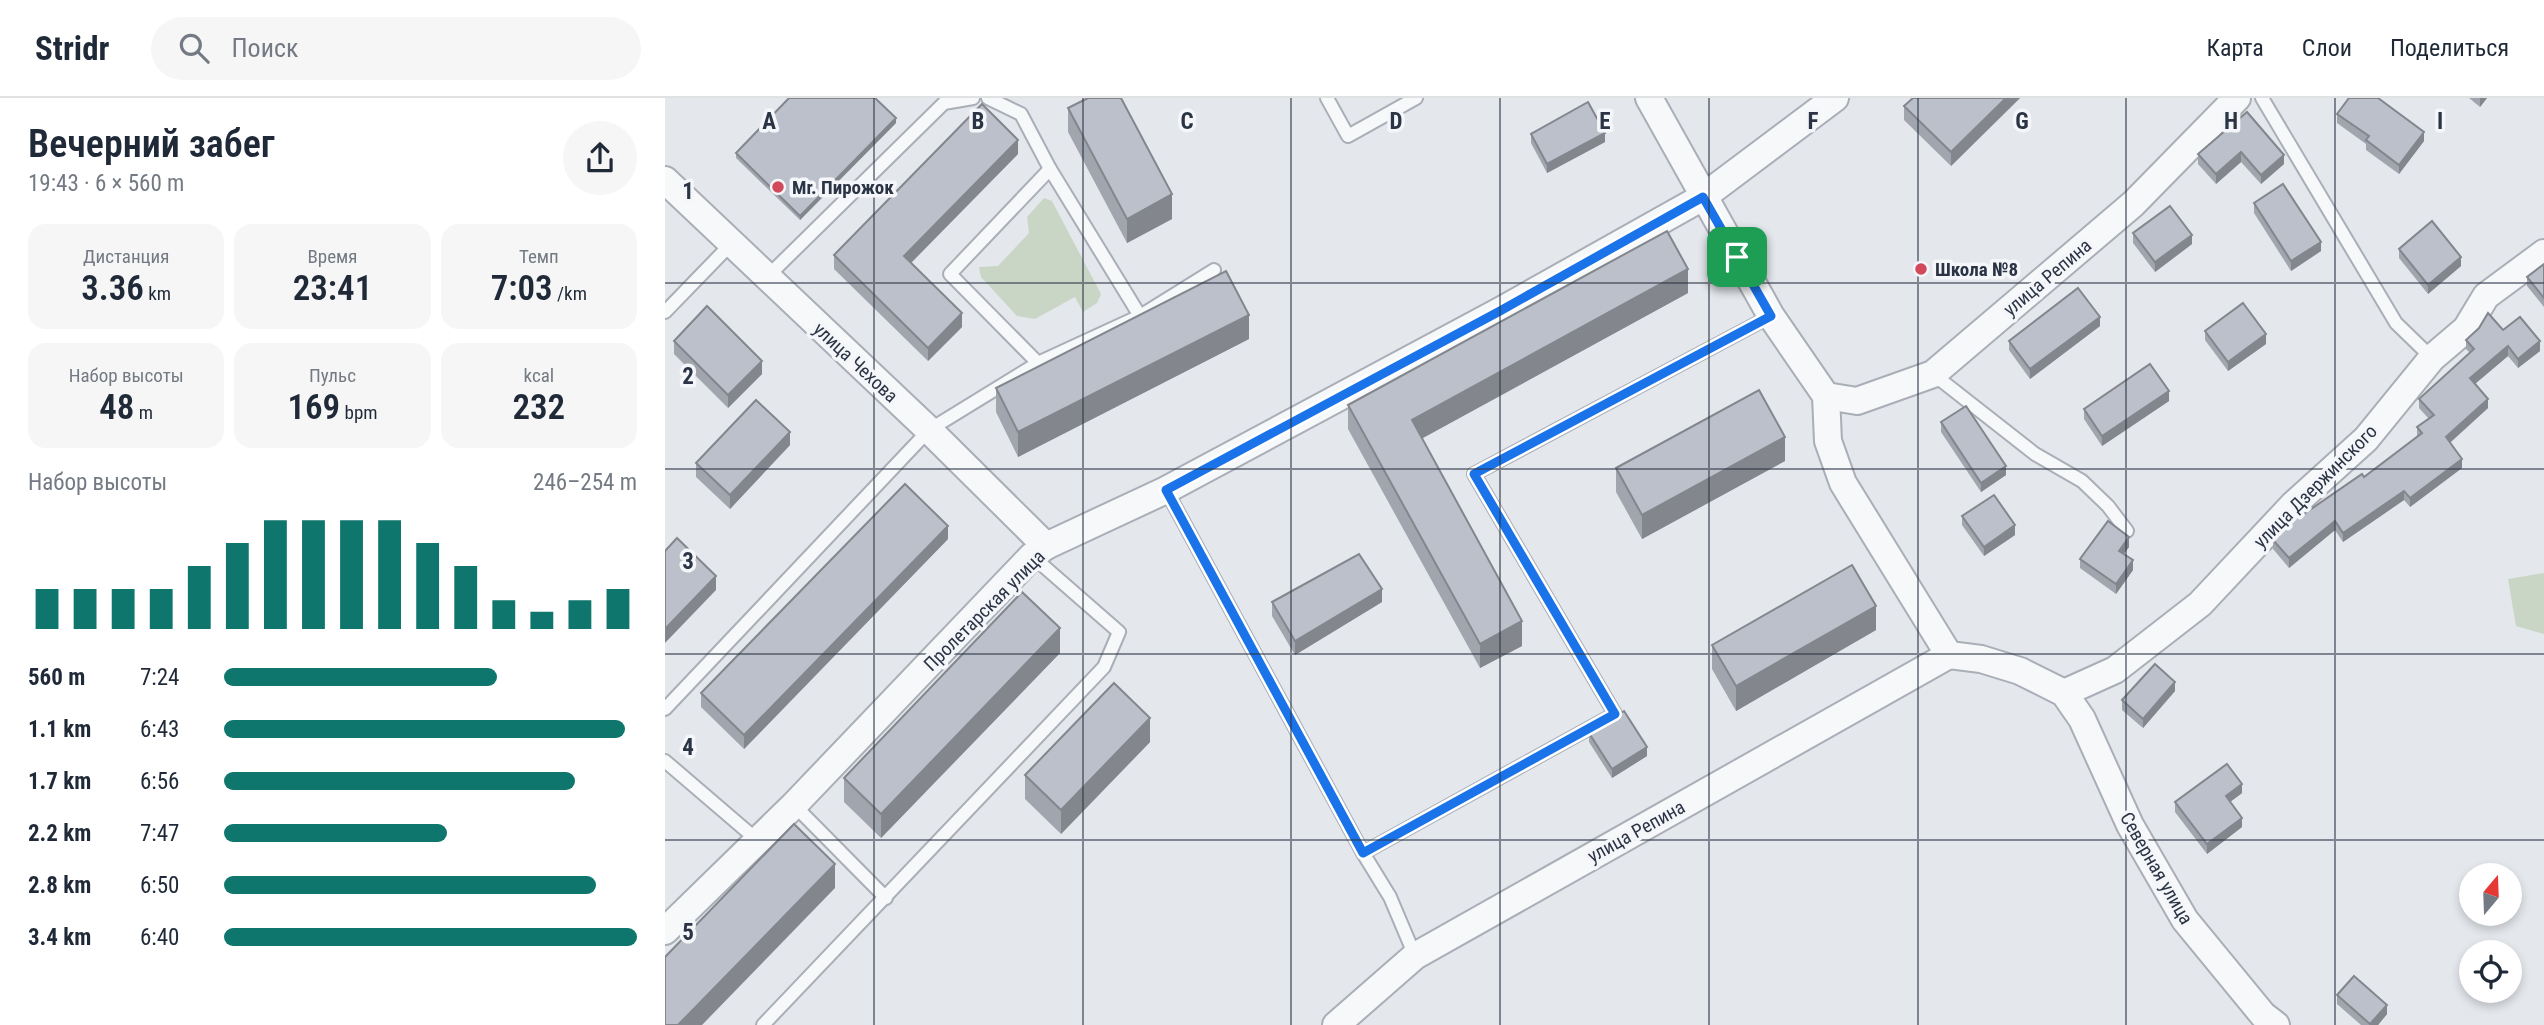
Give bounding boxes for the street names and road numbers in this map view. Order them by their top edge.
street label: улица Репина [1999,234,2096,321]
street label: улица Чехова [809,317,903,407]
street label: улица Дзержинского [2249,420,2382,553]
street label: Пролетарская улица [919,545,1050,676]
street label: улица Репина [1584,795,1689,868]
street label: Северная улица [2115,808,2198,928]

